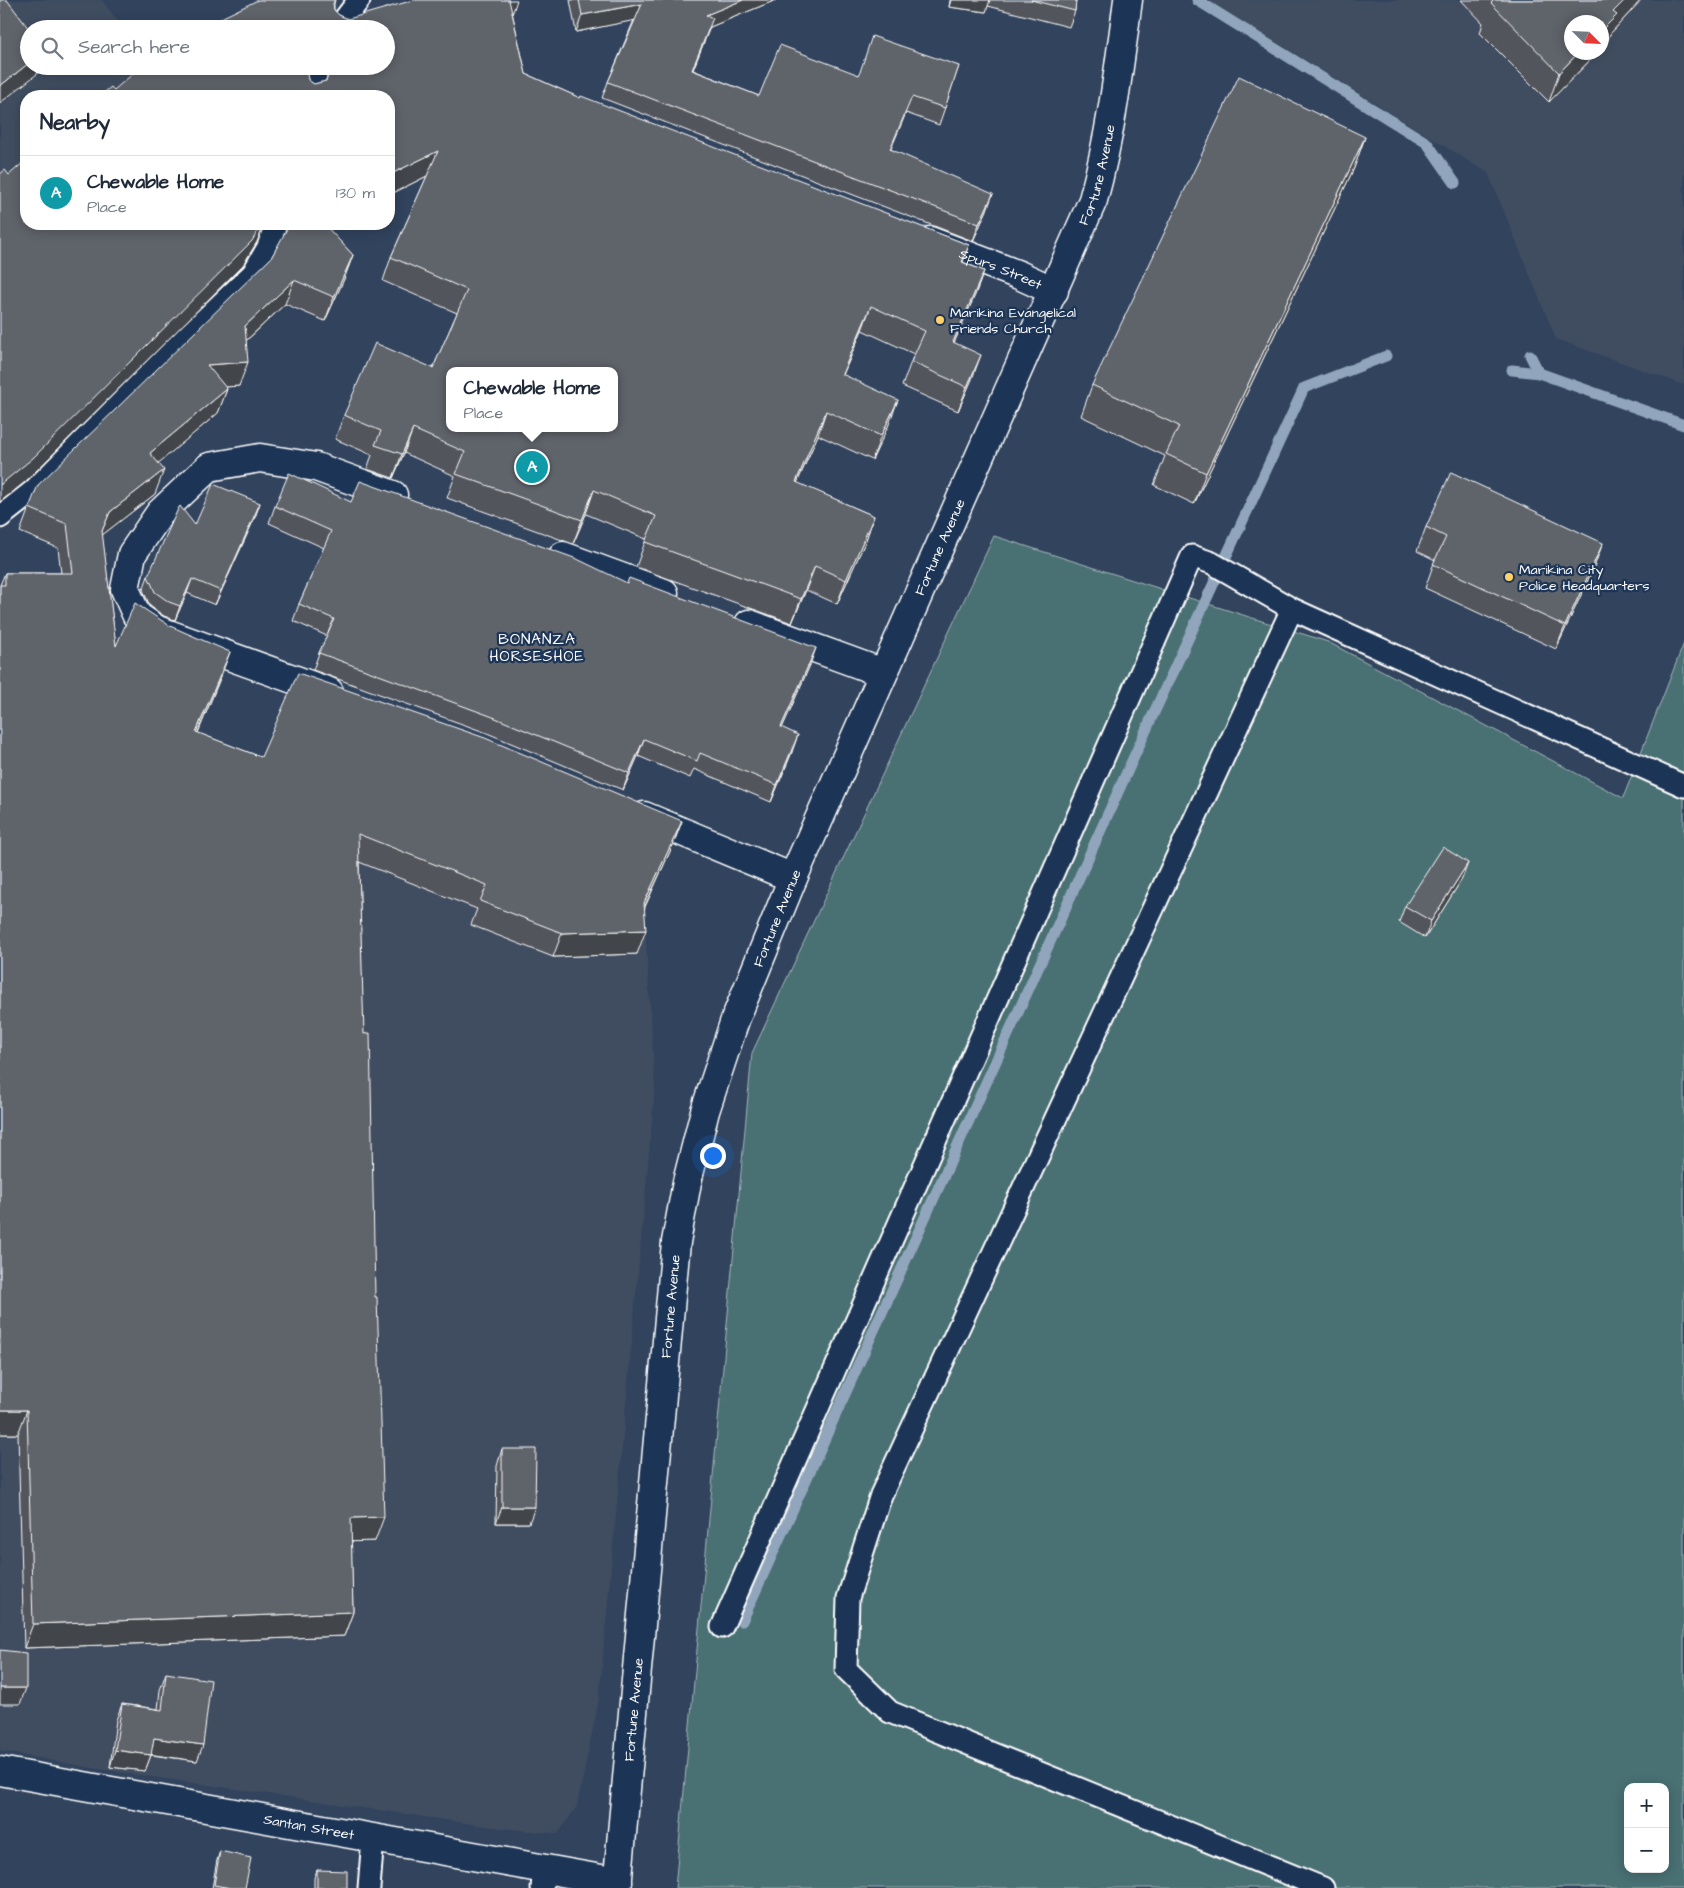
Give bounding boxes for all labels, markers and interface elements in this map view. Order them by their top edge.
north arrow [1564,15,1609,60]
search box [20,20,395,75]
icon: search [38,34,66,62]
text: Search here [78,34,190,61]
text: Nearby [40,108,110,137]
street label: Fortune Avenue [1074,122,1121,229]
text: Chewable Home [87,169,224,196]
text: A [51,182,61,204]
text: 130 m [336,182,375,204]
text: Place [87,196,127,218]
street label: Spurs Street [956,244,1045,295]
place label: Marikina Evangelical Friends Church [950,303,1076,339]
marker: Marikina Evangelical Friends Church [934,314,946,326]
popup [446,367,618,432]
text: Chewable Home [464,375,600,402]
text: Place [464,402,503,424]
pin: A [516,448,548,486]
street label: Fortune Avenue [910,496,971,599]
place label: Marikina City Police Headquarters [1519,560,1650,596]
marker: Marikina City Police Headquarters [1503,571,1515,583]
district label: BONANZA HORSESHOE [490,629,585,667]
street label: Fortune Avenue [749,866,807,970]
your location [700,1143,726,1169]
street label: Fortune Avenue [656,1254,686,1359]
street label: Fortune Avenue [620,1657,649,1762]
map controls [1624,1783,1669,1873]
button: + [1624,1783,1669,1828]
street label: Santan Street [262,1810,356,1846]
button: − [1624,1828,1669,1873]

